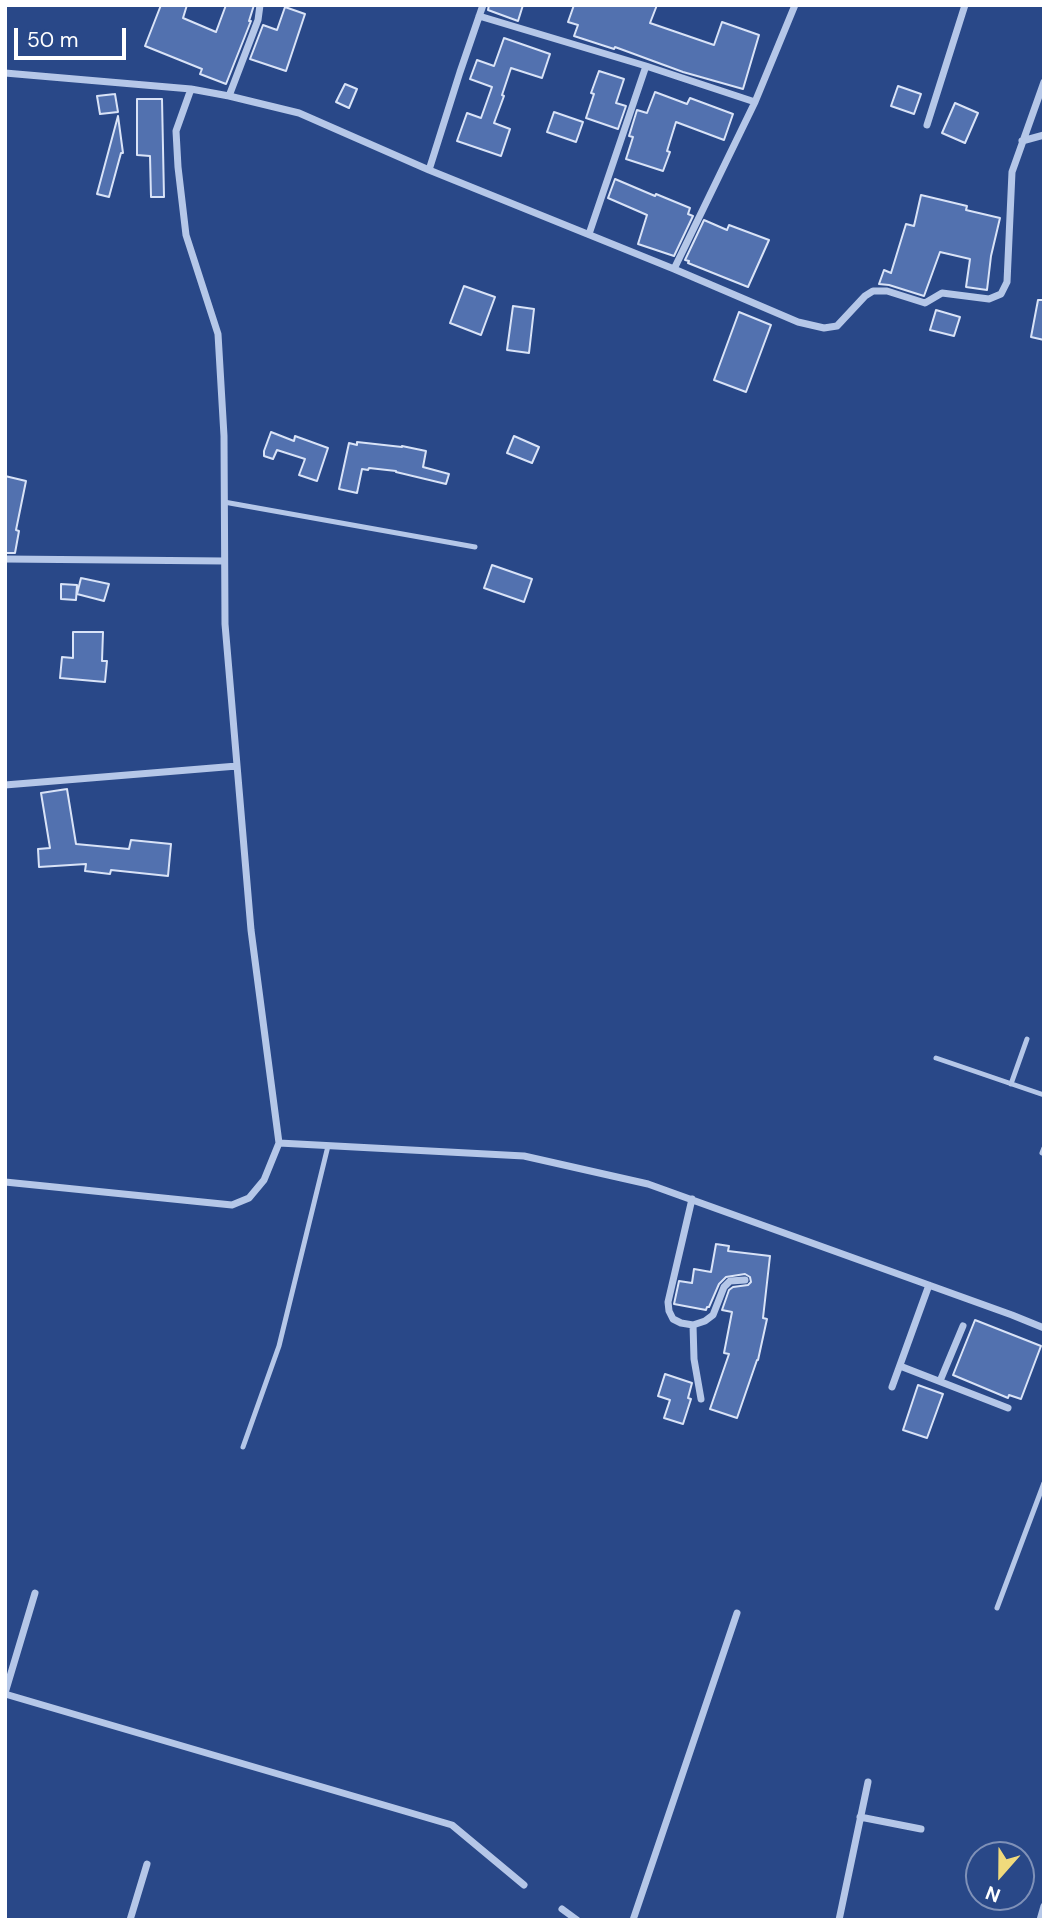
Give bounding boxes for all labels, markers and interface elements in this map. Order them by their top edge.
scale bar [18,14,130,58]
text: 50 m [27,26,78,54]
north arrow [965,1841,1035,1911]
text: N [982,1880,1004,1908]

